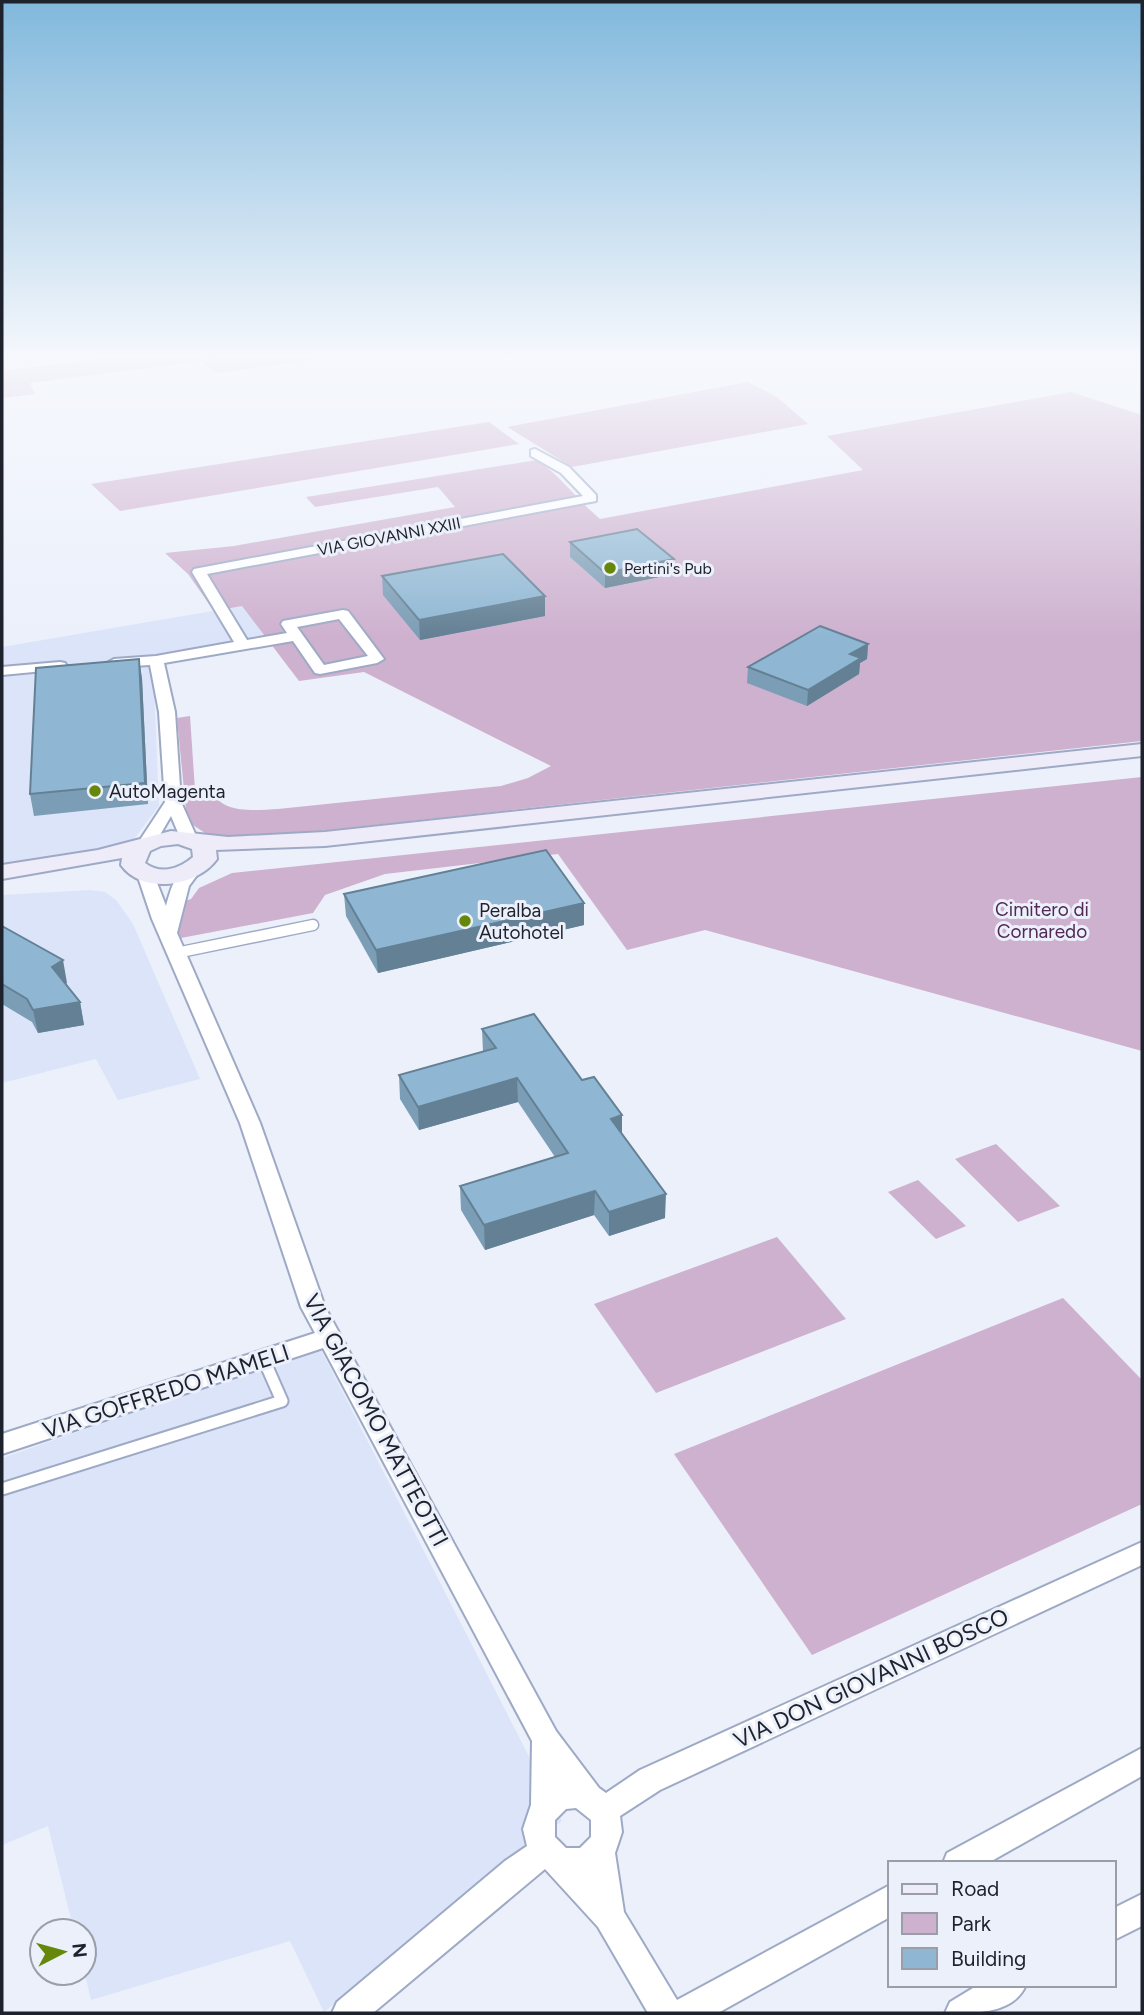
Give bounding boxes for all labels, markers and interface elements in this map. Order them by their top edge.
street label: VIA GIOVANNI XXIII [316,513,462,560]
place label: Pertini's Pub [624,559,712,578]
marker: Pertini's Pub [602,560,618,576]
place label: AutoMagenta [109,780,225,803]
marker: AutoMagenta [87,783,103,799]
park label: Cimitero di Cornaredo [995,898,1089,943]
place label: Peralba Autohotel [479,899,564,944]
marker: Peralba Autohotel [457,913,473,929]
street label: VIA GIACOMO MATTEOTTI [297,1289,455,1551]
street label: VIA GOFFREDO MAMELI [39,1338,293,1444]
street label: VIA DON GIOVANNI BOSCO [729,1602,1013,1754]
legend [888,1861,1116,1987]
text: Road [951,1876,999,1901]
text: Park [951,1911,992,1936]
north arrow [28,1917,98,1987]
text: N [67,1942,92,1959]
text: Building [951,1946,1026,1971]

